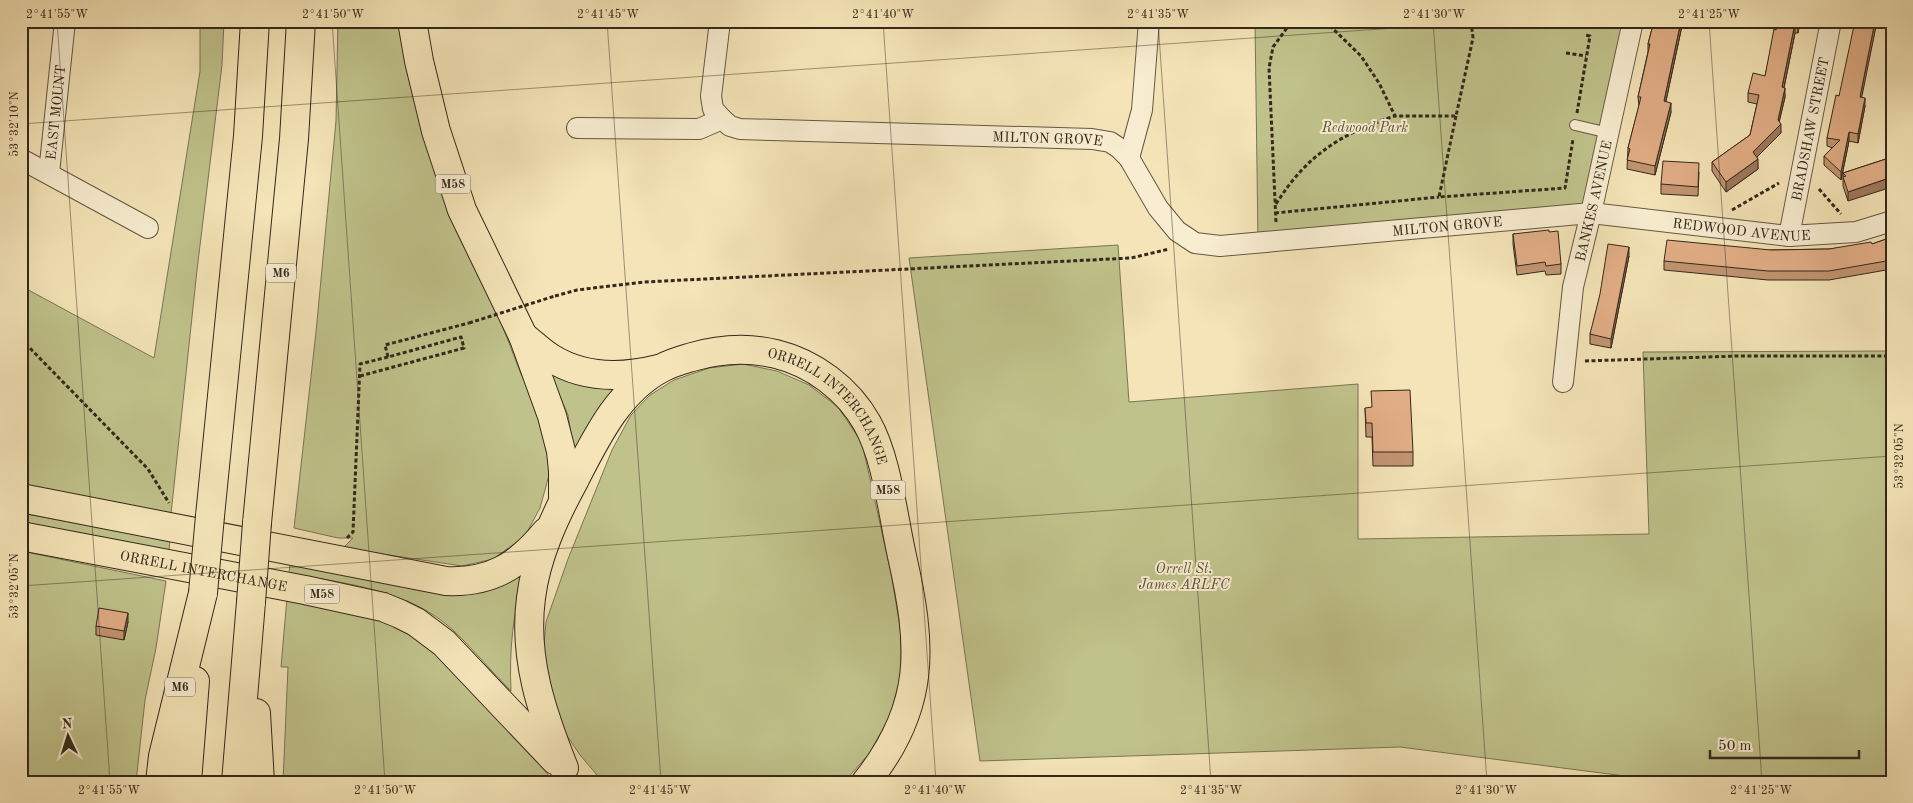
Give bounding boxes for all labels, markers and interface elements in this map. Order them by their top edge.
text: 2°41'55"W [26,8,88,21]
text: 2°41'50"W [302,8,364,21]
text: 2°41'45"W [577,8,639,21]
text: 2°41'35"W [1127,8,1189,21]
text: 2°41'25"W [1678,8,1740,21]
text: 2°41'40"W [852,9,914,21]
text: 2°41'30"W [1403,9,1465,21]
street label: BRADSHAW STREET [1790,56,1832,202]
street label: EAST MOUNT [44,64,68,161]
text: 53°32'10"N [8,91,21,157]
park label: Redwood Park [1321,121,1408,135]
street label: MILTON GROVE [992,130,1104,149]
street label: BANKES AVENUE [1573,139,1615,263]
road number: M58 [436,174,470,193]
street label: MILTON GROVE [1392,215,1503,239]
street label: REDWOOD AVENUE [1672,217,1811,244]
road number: M6 [266,264,296,282]
street label: ORRELL INTERCHANGE [766,346,889,466]
text: 53°32'05"N [1893,423,1906,489]
road number: M58 [870,480,906,500]
street label: ORRELL INTERCHANGE [119,549,288,594]
text: 53°32'05"N [8,553,21,619]
park label: Orrell St. James ARLFC [1139,562,1230,592]
road number: M58 [304,584,340,604]
road number: M6 [165,678,195,696]
north arrow [42,710,92,760]
text: N [61,717,73,731]
scale bar [1710,728,1859,760]
text: 50 m [1718,739,1752,754]
text: 2°41'55"W [78,784,140,797]
text: 2°41'50"W [354,784,416,797]
text: 2°41'45"W [629,784,691,797]
text: 2°41'35"W [1180,784,1242,797]
text: 2°41'25"W [1730,784,1792,797]
text: 2°41'40"W [904,785,966,797]
text: 2°41'30"W [1455,785,1517,797]

